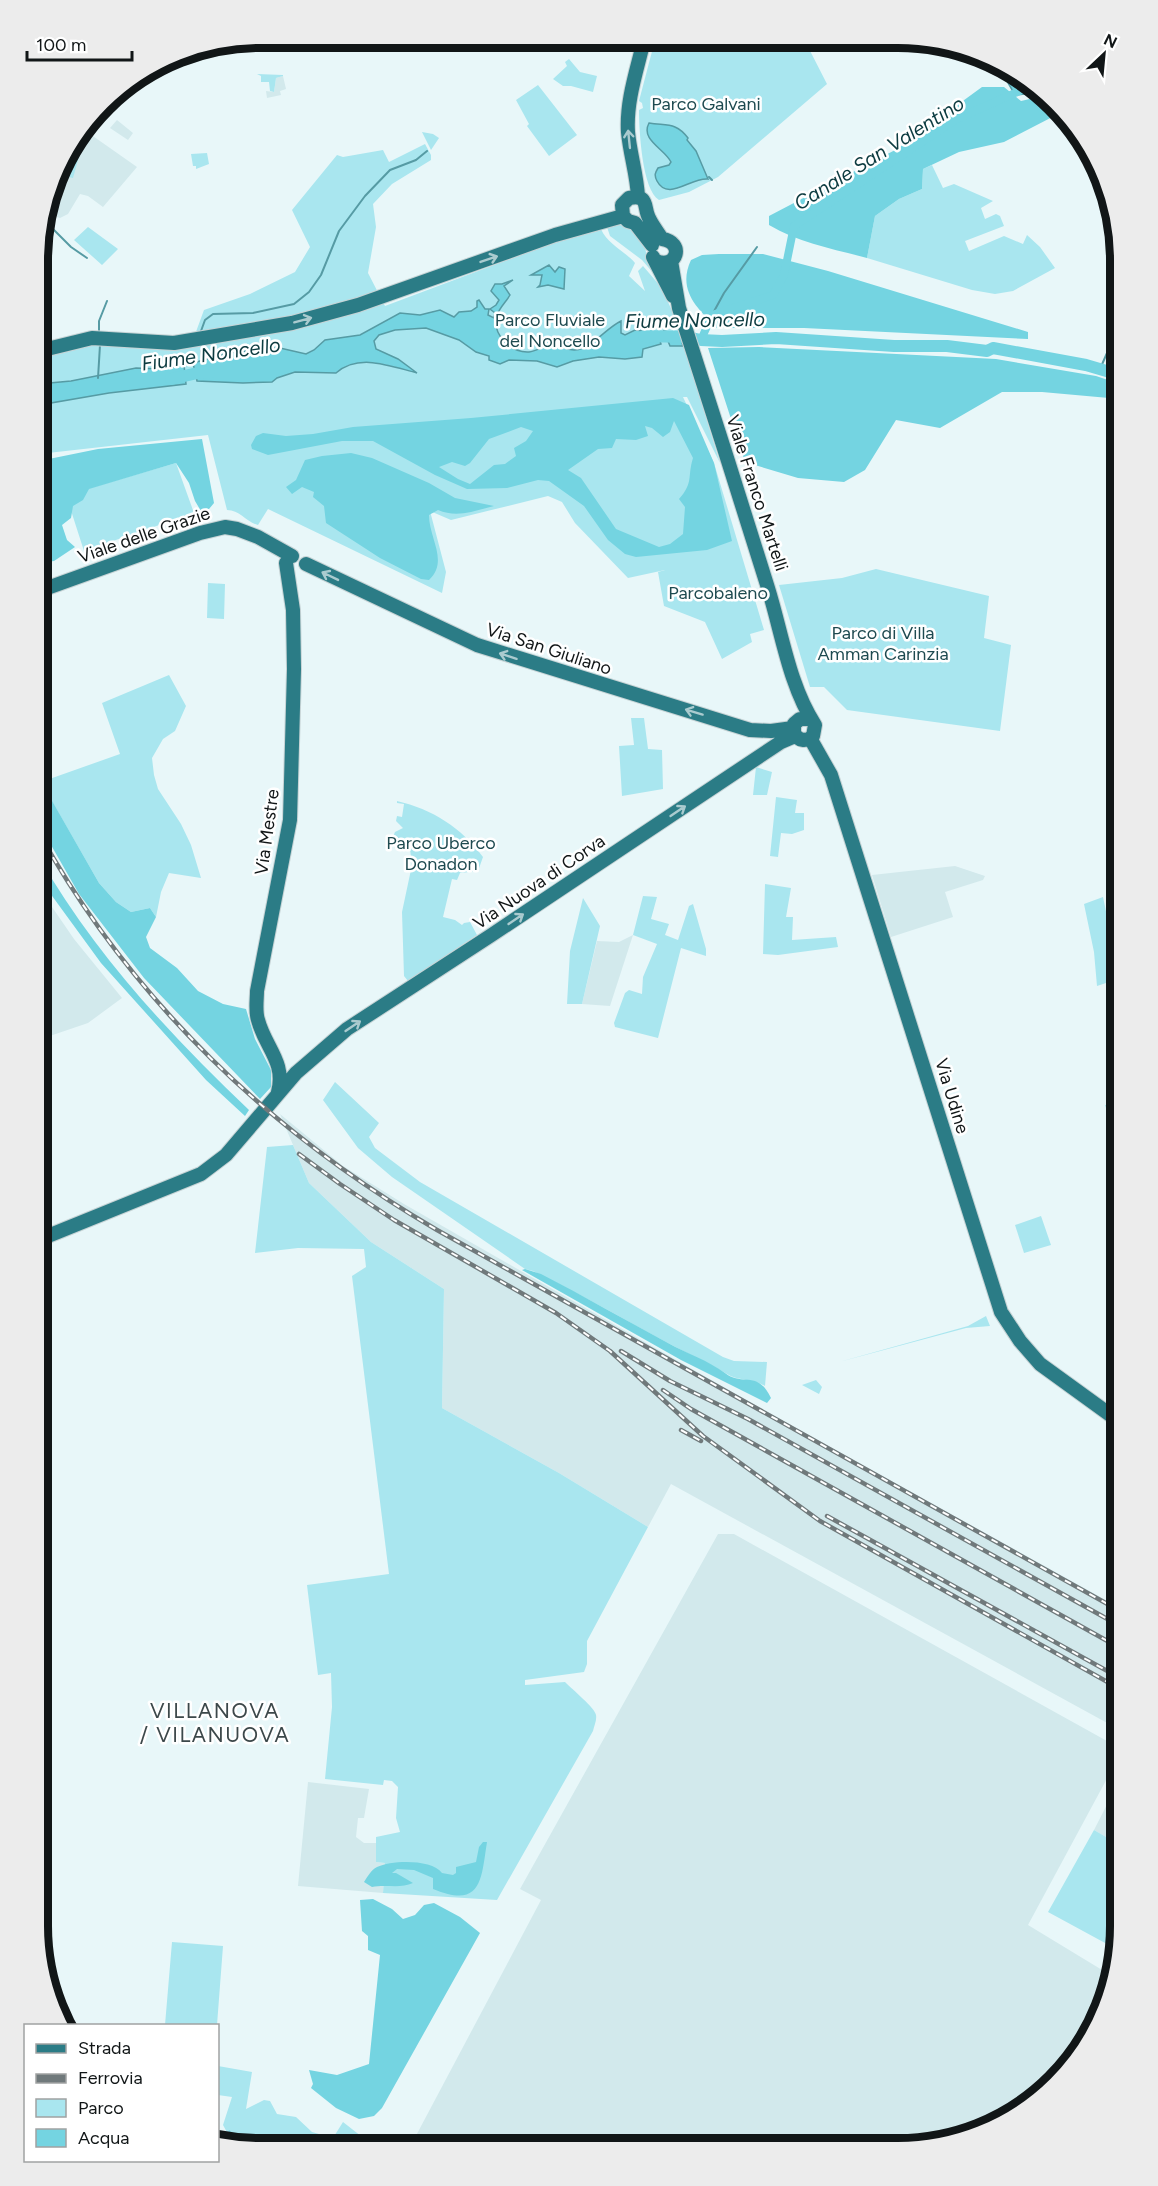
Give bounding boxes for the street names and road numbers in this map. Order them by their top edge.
street label: Viale Franco Martelli [721,412,793,574]
street label: Viale delle Grazie [75,502,213,568]
street label: Via San Giuliano [483,618,615,680]
street label: Via Mestre [250,788,284,876]
street label: Via Nuova di Corva [469,830,609,934]
street label: Via Udine [930,1056,974,1136]

